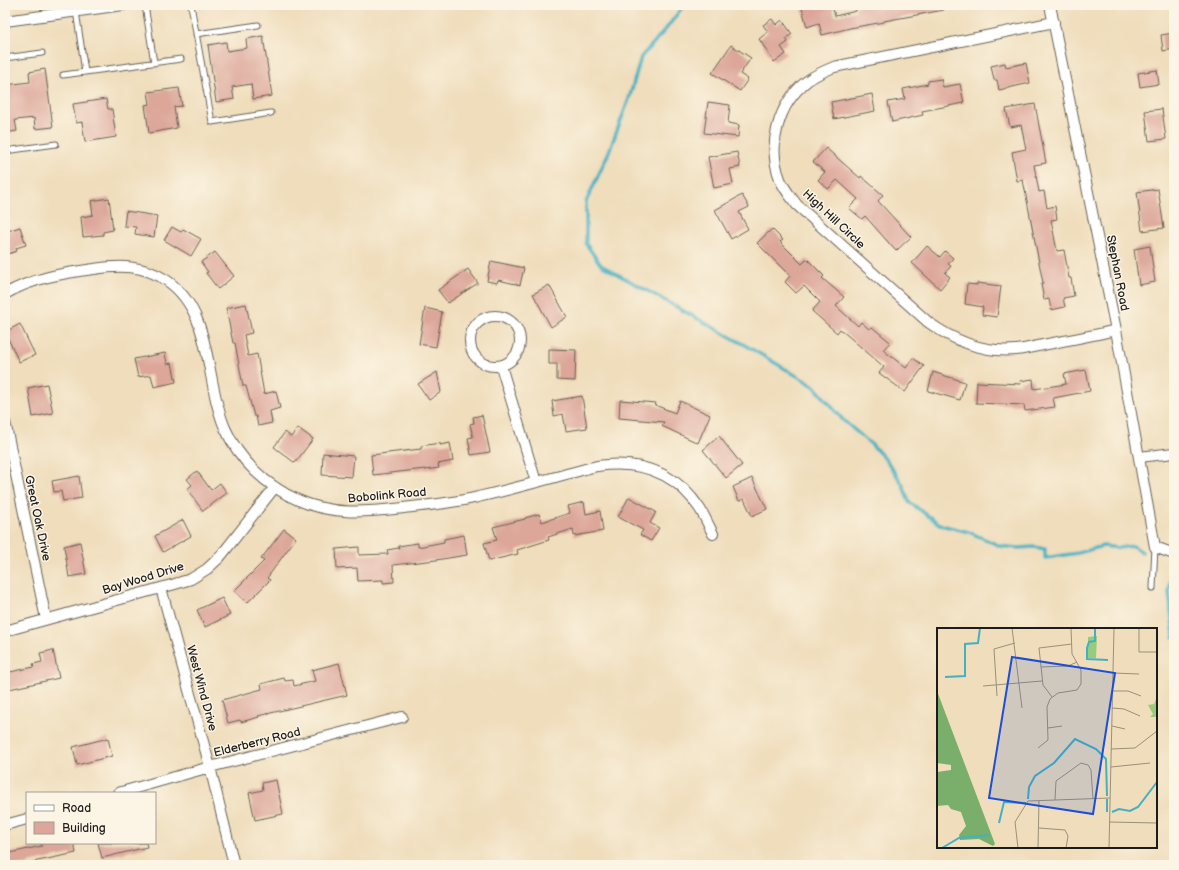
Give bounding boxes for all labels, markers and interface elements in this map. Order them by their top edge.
street label: High Hill Circle [799,187,868,252]
street label: Stephan Road [1103,234,1132,312]
street label: Great Oak Drive [21,474,54,562]
street label: Bobolink Road [347,485,427,506]
street label: Bay Wood Drive [100,559,186,598]
inset map [937,628,1157,848]
street label: West Wind Drive [183,644,220,733]
street label: Elderberry Road [212,724,302,761]
legend [26,792,156,844]
text: Road [62,801,91,816]
text: Building [62,821,106,836]

